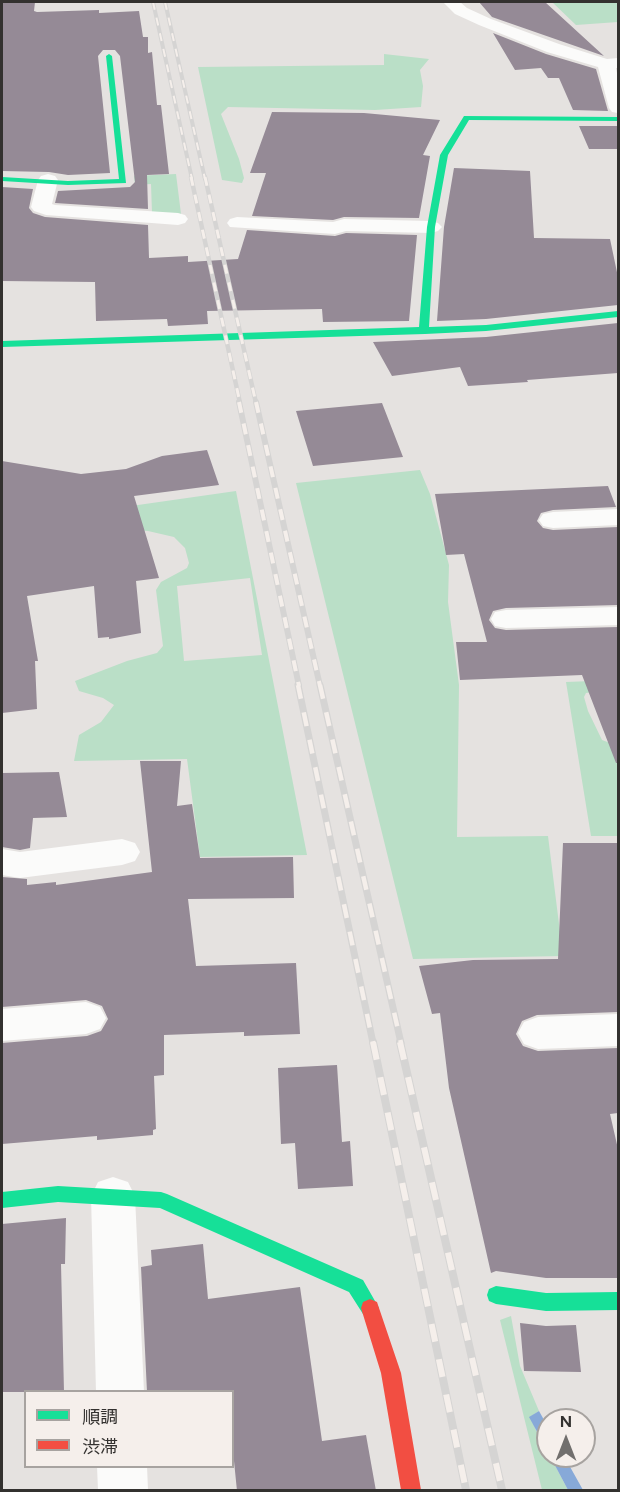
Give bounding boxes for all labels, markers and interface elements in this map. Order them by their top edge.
legend [24,1390,234,1468]
text: 順調 [82,1406,118,1428]
north arrow [536,1408,596,1468]
text: N [560,1412,572,1431]
text: 渋滞 [82,1436,118,1458]

